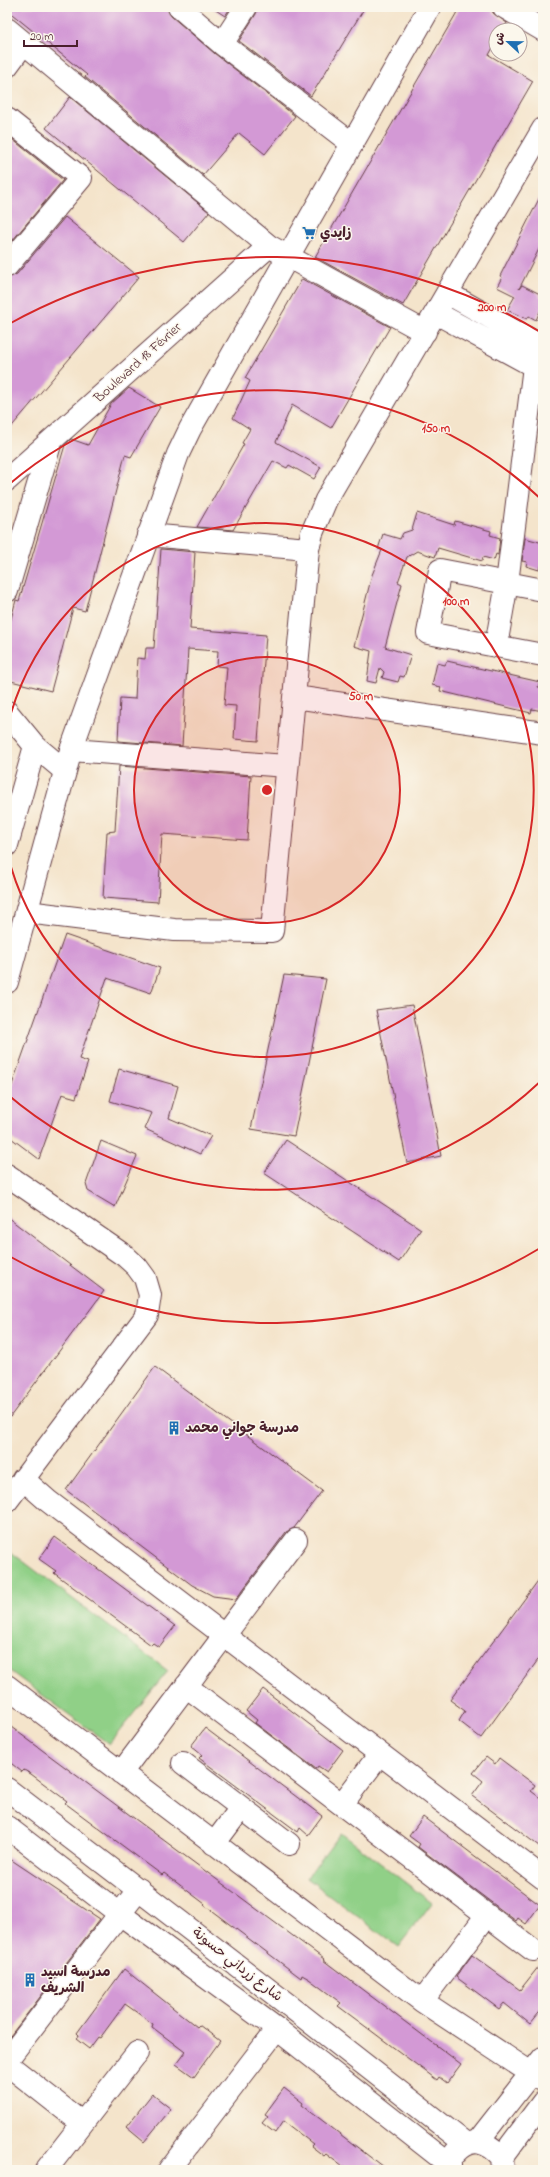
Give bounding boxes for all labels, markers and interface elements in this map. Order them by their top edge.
scale bar [24,22,77,48]
north arrow [488,22,528,62]
text: 20 m [30,28,53,46]
text: ش [490,30,509,47]
place label: زايدي [320,223,351,244]
supermarket icon: زايدي [301,225,317,241]
text: 200 m [477,299,507,317]
street label: Boulevard 18 Février [89,317,187,409]
text: 150 m [422,420,451,438]
text: 100 m [443,593,470,611]
text: 50 m [349,688,374,706]
centre of rings [260,783,274,797]
place label: مدرسة جواني محمد [185,1418,299,1440]
building icon: مدرسة جواني محمد [166,1420,182,1436]
street label: شارع زرداني حسونة [186,1923,287,2008]
place label: مدرسة اسيد الشريف [41,1962,111,1999]
building icon: مدرسة اسيد الشريف [22,1972,38,1988]

